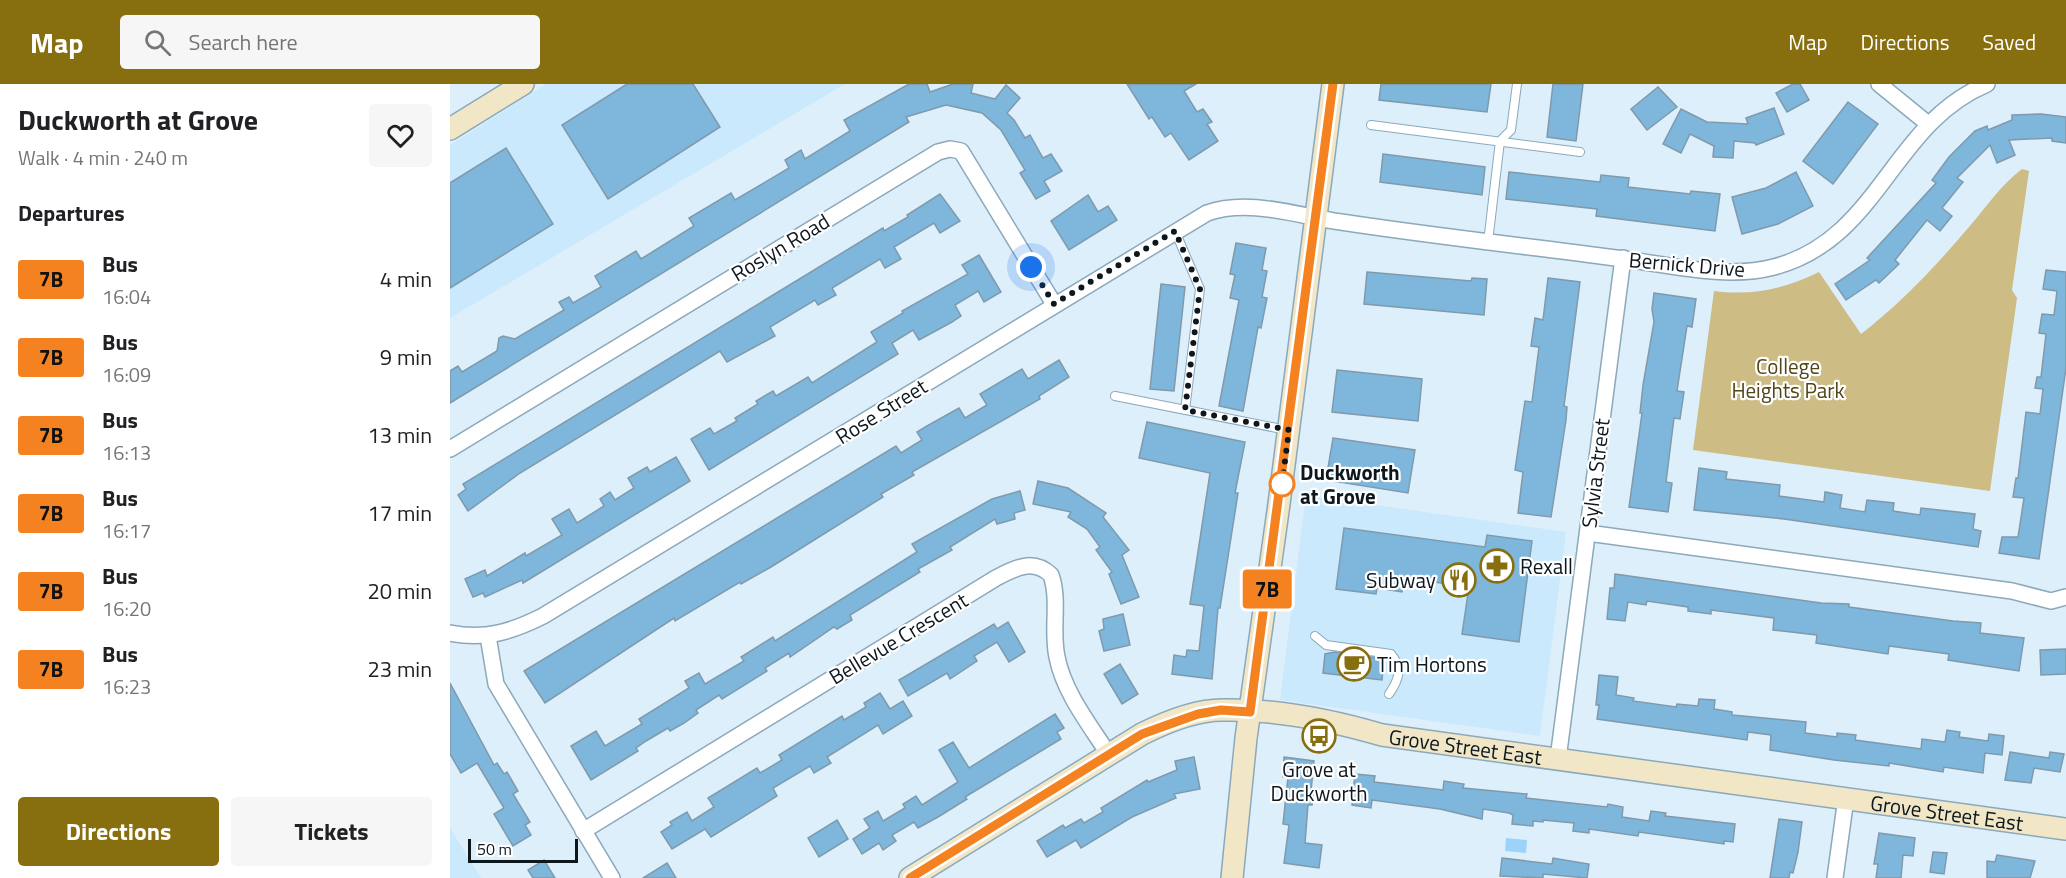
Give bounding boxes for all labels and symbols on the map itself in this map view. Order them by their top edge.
street label: Roslyn Road [725,205,835,289]
street label: Bernick Drive [1628,243,1746,285]
your location [1016,252,1046,282]
park label: College Heights Park [1731,350,1845,406]
street label: Rose Street [829,370,934,452]
street label: Sylvia Street [1572,416,1618,530]
place label: Duckworth at Grove [1300,456,1400,512]
marker: Duckworth at Grove [1269,471,1295,497]
pharmacy icon: Rexall [1479,548,1515,584]
place label: Rexall [1520,550,1573,582]
restaurant icon: Subway [1441,562,1477,598]
place label: Subway [1366,564,1436,596]
line badge: 7B [1240,570,1294,608]
street label: Bellevue Crescent [822,583,974,692]
cafe icon: Tim Hortons [1336,646,1372,682]
place label: Tim Hortons [1377,648,1487,680]
bus stop icon: Grove at Duckworth [1301,718,1337,754]
street label: Grove Street East [1387,720,1545,773]
place label: Grove at Duckworth [1271,753,1367,809]
street label: Grove Street East [1868,786,2026,839]
scale bar [468,836,578,864]

